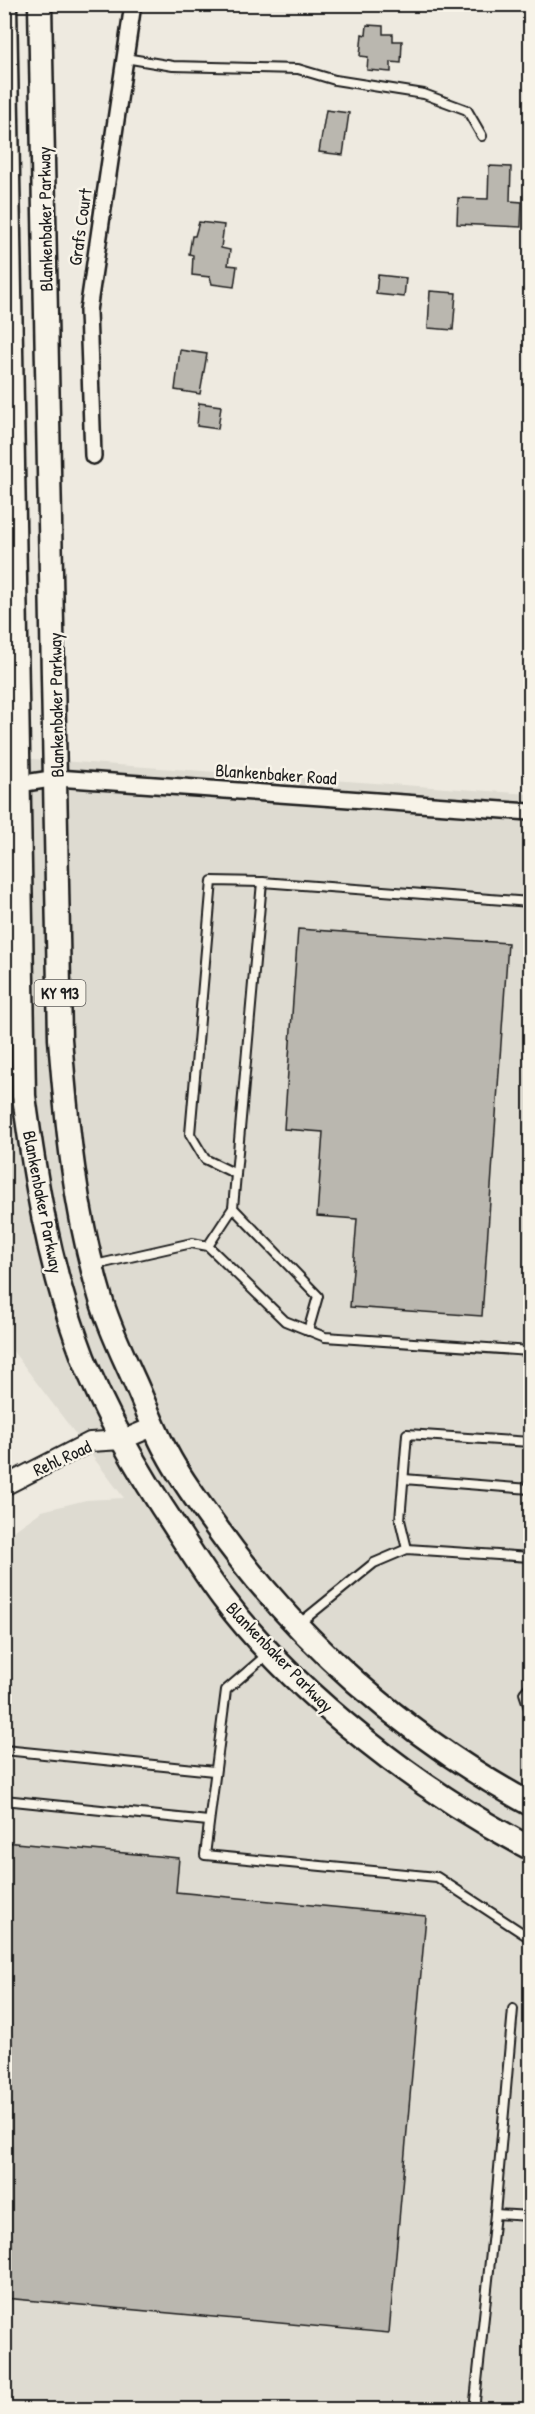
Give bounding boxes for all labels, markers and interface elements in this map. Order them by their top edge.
street label: Blankenbaker Parkway [31,146,59,292]
street label: Grafs Court [62,186,98,267]
street label: Blankenbaker Parkway [42,632,70,778]
street label: Blankenbaker Road [214,757,338,791]
road number: KY 913 [34,980,86,1006]
street label: Blankenbaker Parkway [17,1128,69,1276]
street label: Rehl Road [29,1434,95,1482]
street label: Blankenbaker Parkway [221,1596,340,1718]

